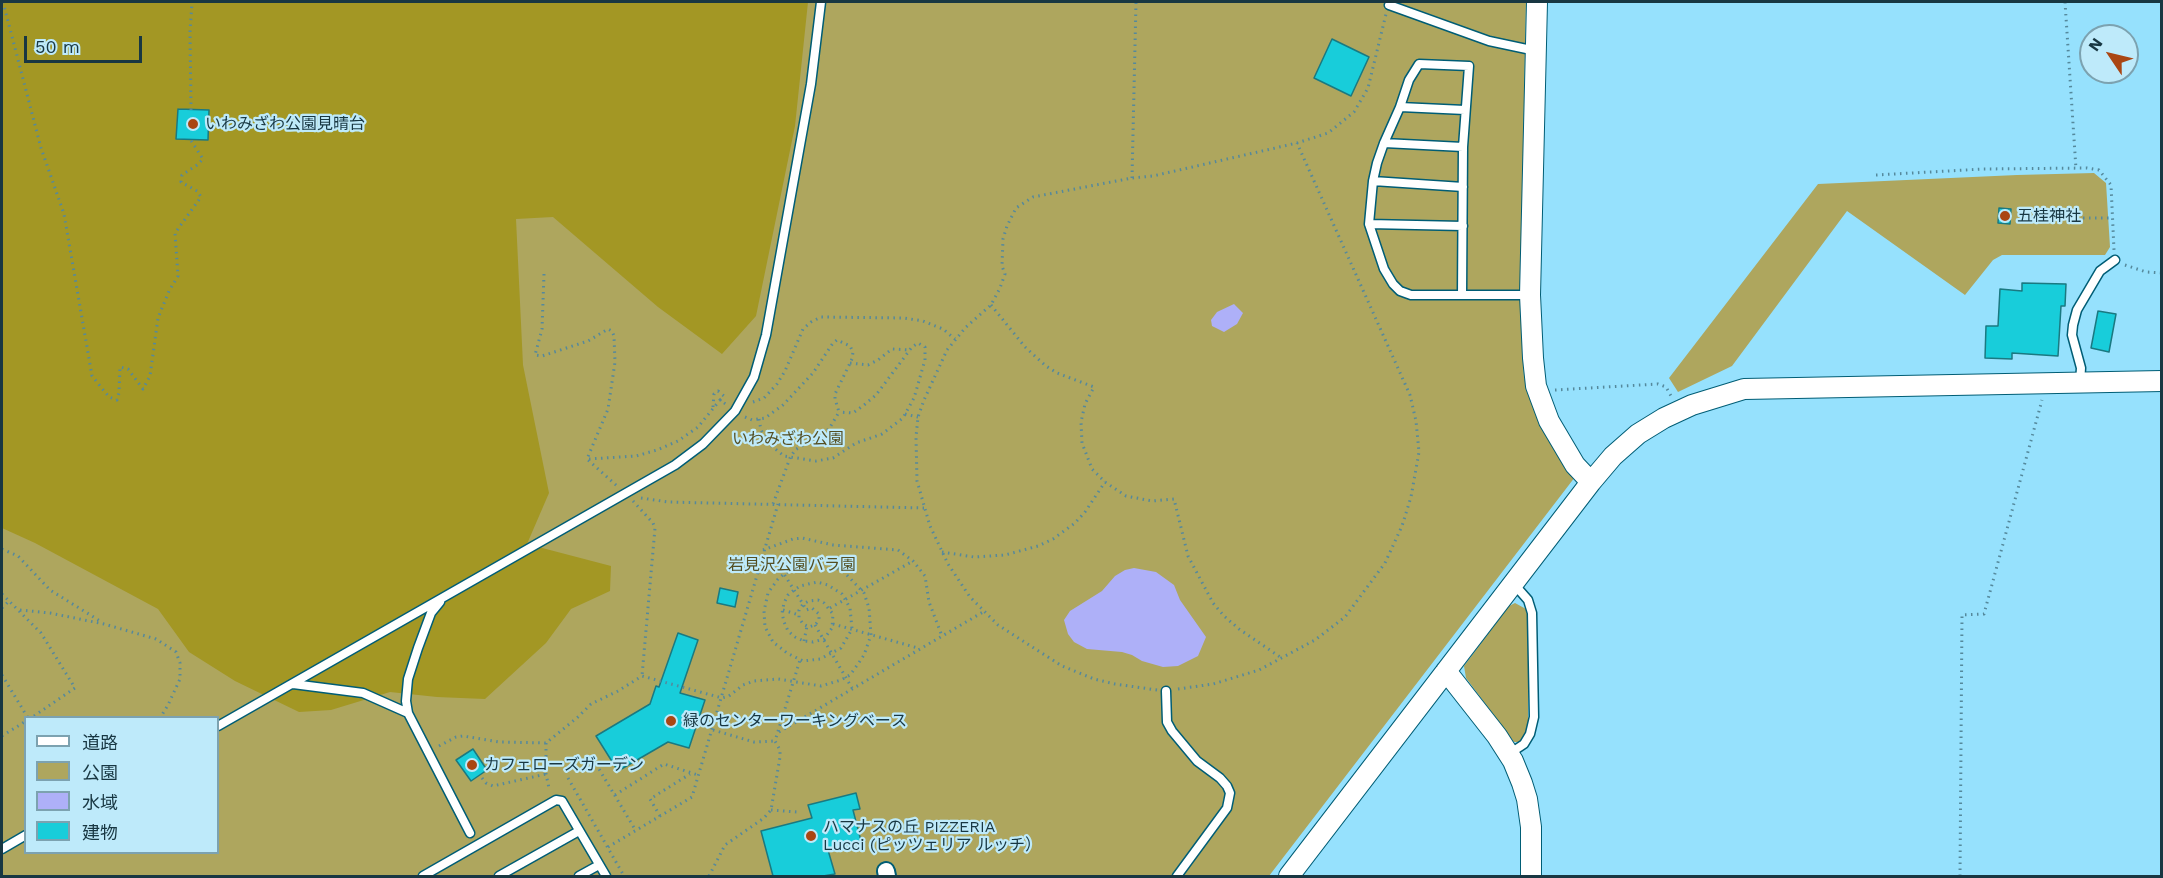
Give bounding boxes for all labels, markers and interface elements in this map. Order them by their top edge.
scale bar [27,24,146,62]
north arrow [2079,24,2139,84]
text: N [2084,34,2107,55]
text: 50 m [35,36,80,57]
place label: いわみざわ公園見晴台 [205,114,365,134]
marker: いわみざわ公園見晴台 [186,117,200,131]
place label: 五桂神社 [2017,206,2081,226]
marker: 五桂神社 [1998,209,2012,223]
park label: いわみざわ公園 [732,429,844,449]
park label: 岩見沢公園バラ園 [728,555,856,575]
place label: 緑のセンターワーキングベース [683,711,907,731]
marker: 緑のセンターワーキングベース [664,714,678,728]
legend [24,716,219,854]
text: 道路 [82,732,118,753]
place label: カフェローズガーデン [484,755,644,775]
marker: カフェローズガーデン [465,758,479,772]
text: 公園 [82,762,118,783]
text: 水域 [82,792,118,813]
place label: ハマナスの丘 PIZZERIA Lucci (ピッツェリア ルッチ） [823,817,1041,855]
text: 建物 [82,822,118,843]
marker: ハマナスの丘 PIZZERIA Lucci (ピッツェリア ルッチ） [804,829,818,843]

